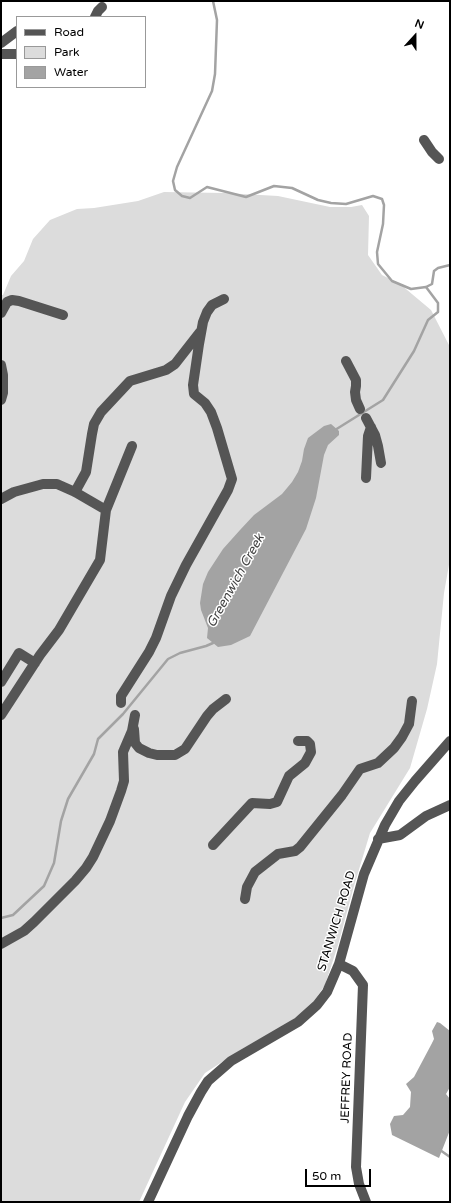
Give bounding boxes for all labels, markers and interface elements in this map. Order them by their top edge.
legend [16,16,146,88]
north arrow [395,16,435,56]
text: N [413,17,426,32]
text: Road [54,25,84,39]
text: Park [54,45,80,59]
text: Water [54,65,88,79]
water label: Greenwich Creek [204,532,268,630]
street label: STANWICH ROAD [315,869,359,973]
street label: JEFFREY ROAD [338,1032,356,1124]
scale bar [307,1161,373,1187]
text: 50 m [312,1169,341,1183]

